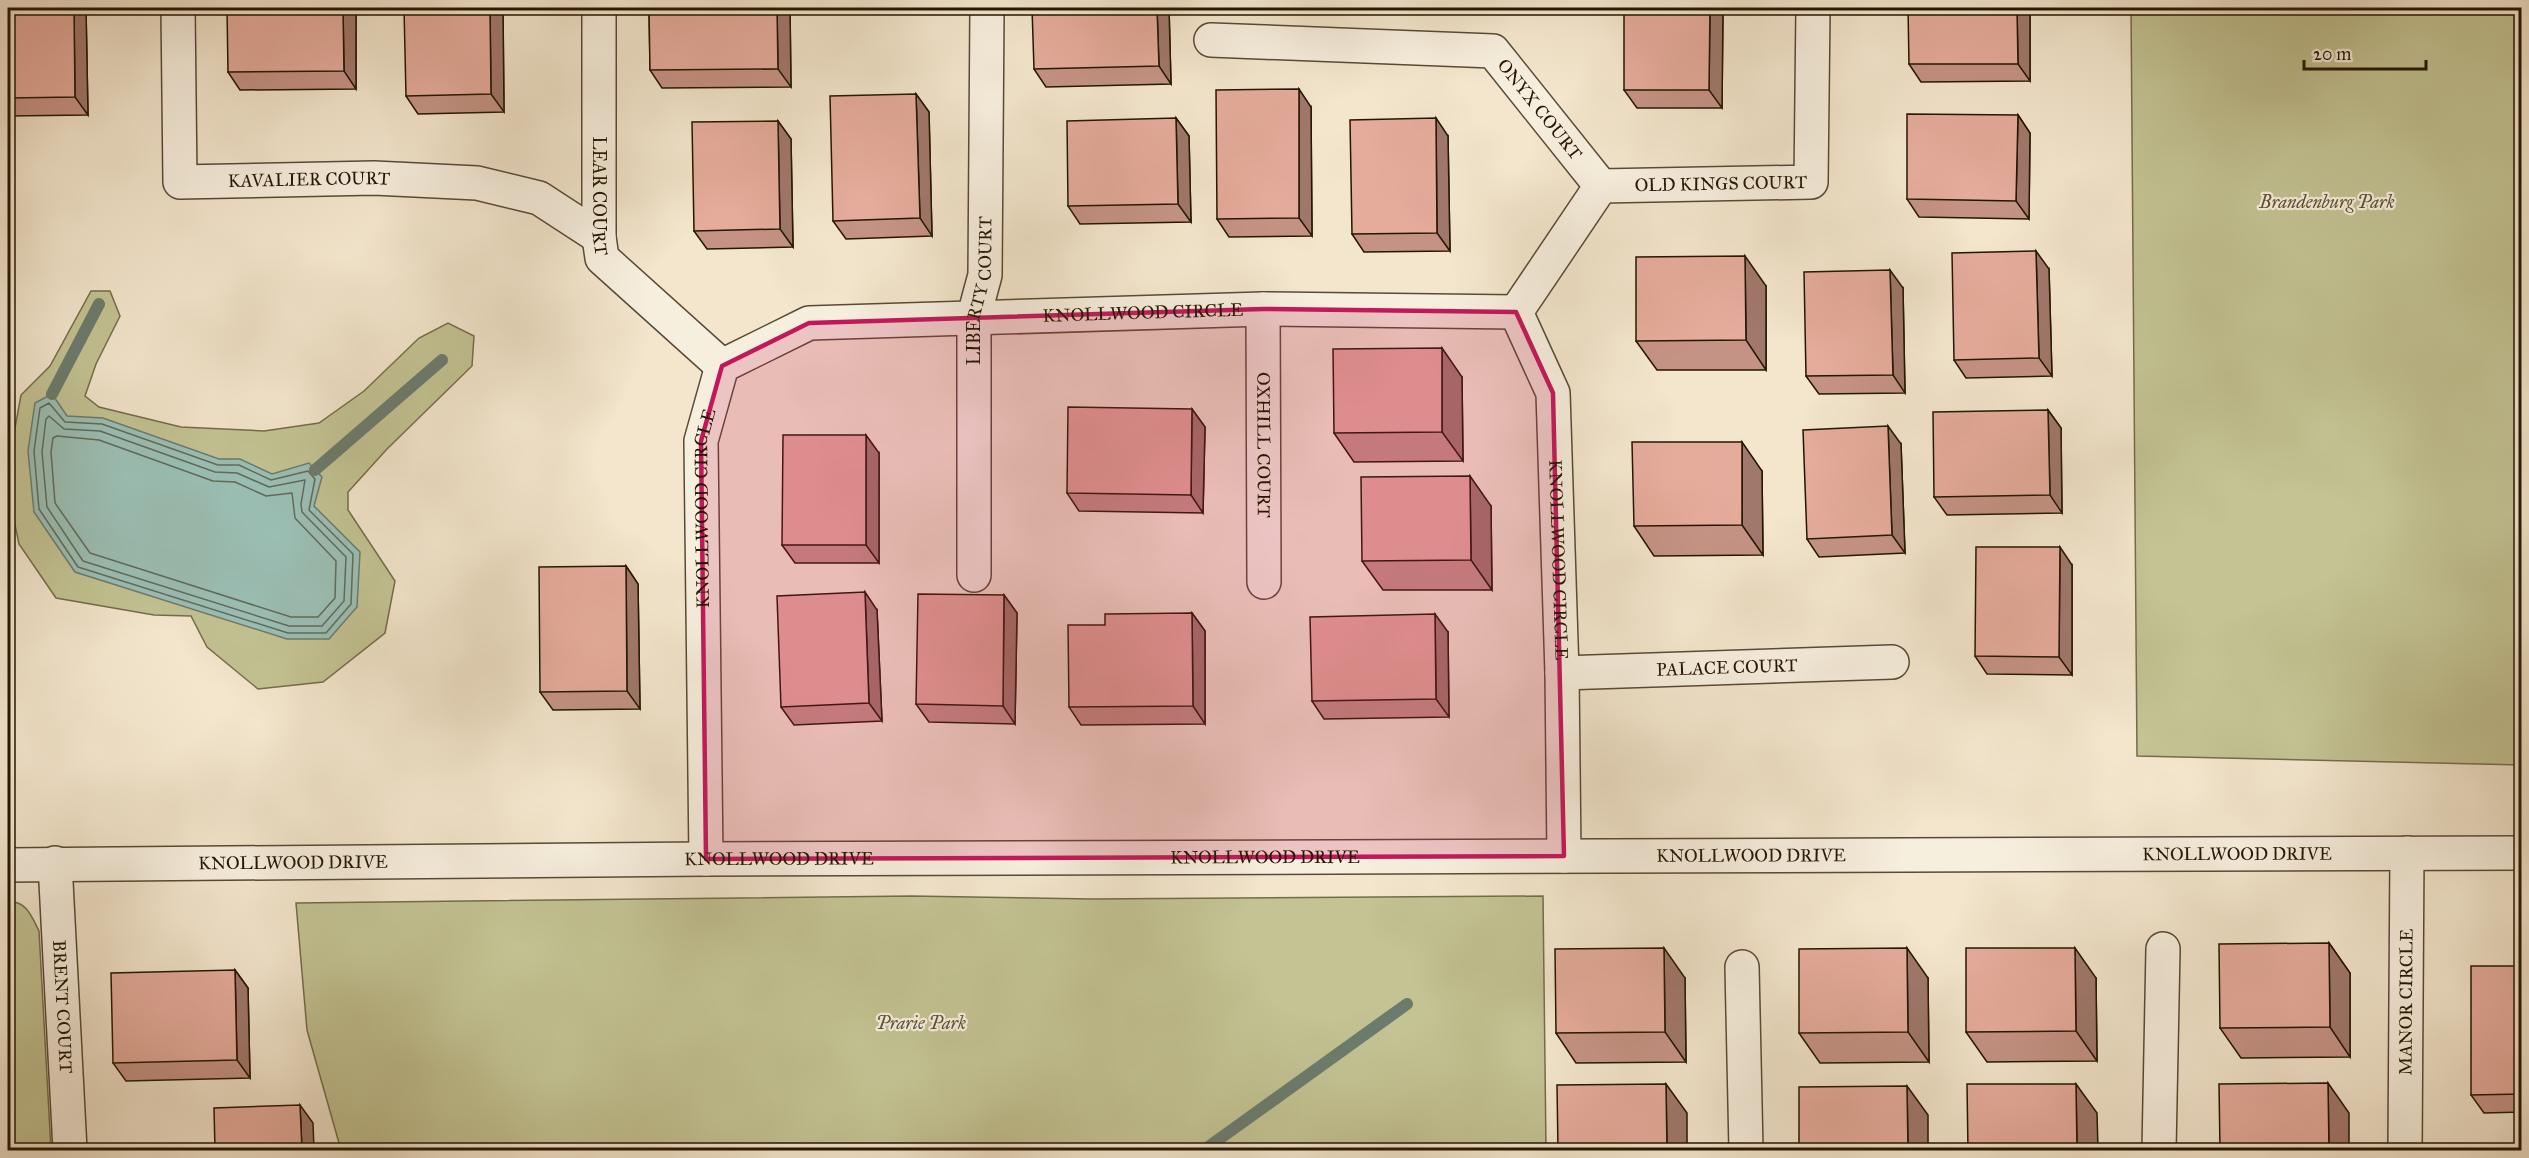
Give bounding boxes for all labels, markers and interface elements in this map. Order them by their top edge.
scale bar [2304,33,2426,71]
text: 20 m [2313,43,2351,65]
street label: ONYX COURT [1493,54,1587,164]
street label: LEAR COURT [587,136,613,257]
street label: KAVALIER COURT [228,167,391,192]
street label: OLD KINGS COURT [1634,171,1808,196]
park label: Brandenburg Park [2258,191,2395,213]
street label: LIBERTY COURT [962,216,996,365]
street label: KNOLLWOOD CIRCLE [1042,299,1244,327]
street label: OXHILL COURT [1252,372,1275,518]
street label: KNOLLWOOD CIRCLE [689,406,721,608]
street label: KNOLLWOOD CIRCLE [1544,459,1573,661]
street label: PALACE COURT [1656,654,1798,681]
street label: KNOLLWOOD DRIVE [2142,843,2332,865]
street label: KNOLLWOOD DRIVE [1656,844,1846,867]
street label: KNOLLWOOD DRIVE [1170,846,1360,868]
street label: KNOLLWOOD DRIVE [684,847,874,870]
street label: KNOLLWOOD DRIVE [198,851,388,874]
street label: MANOR CIRCLE [2395,928,2417,1075]
street label: BRENT COURT [48,939,77,1074]
park label: Prarie Park [876,1012,966,1034]

